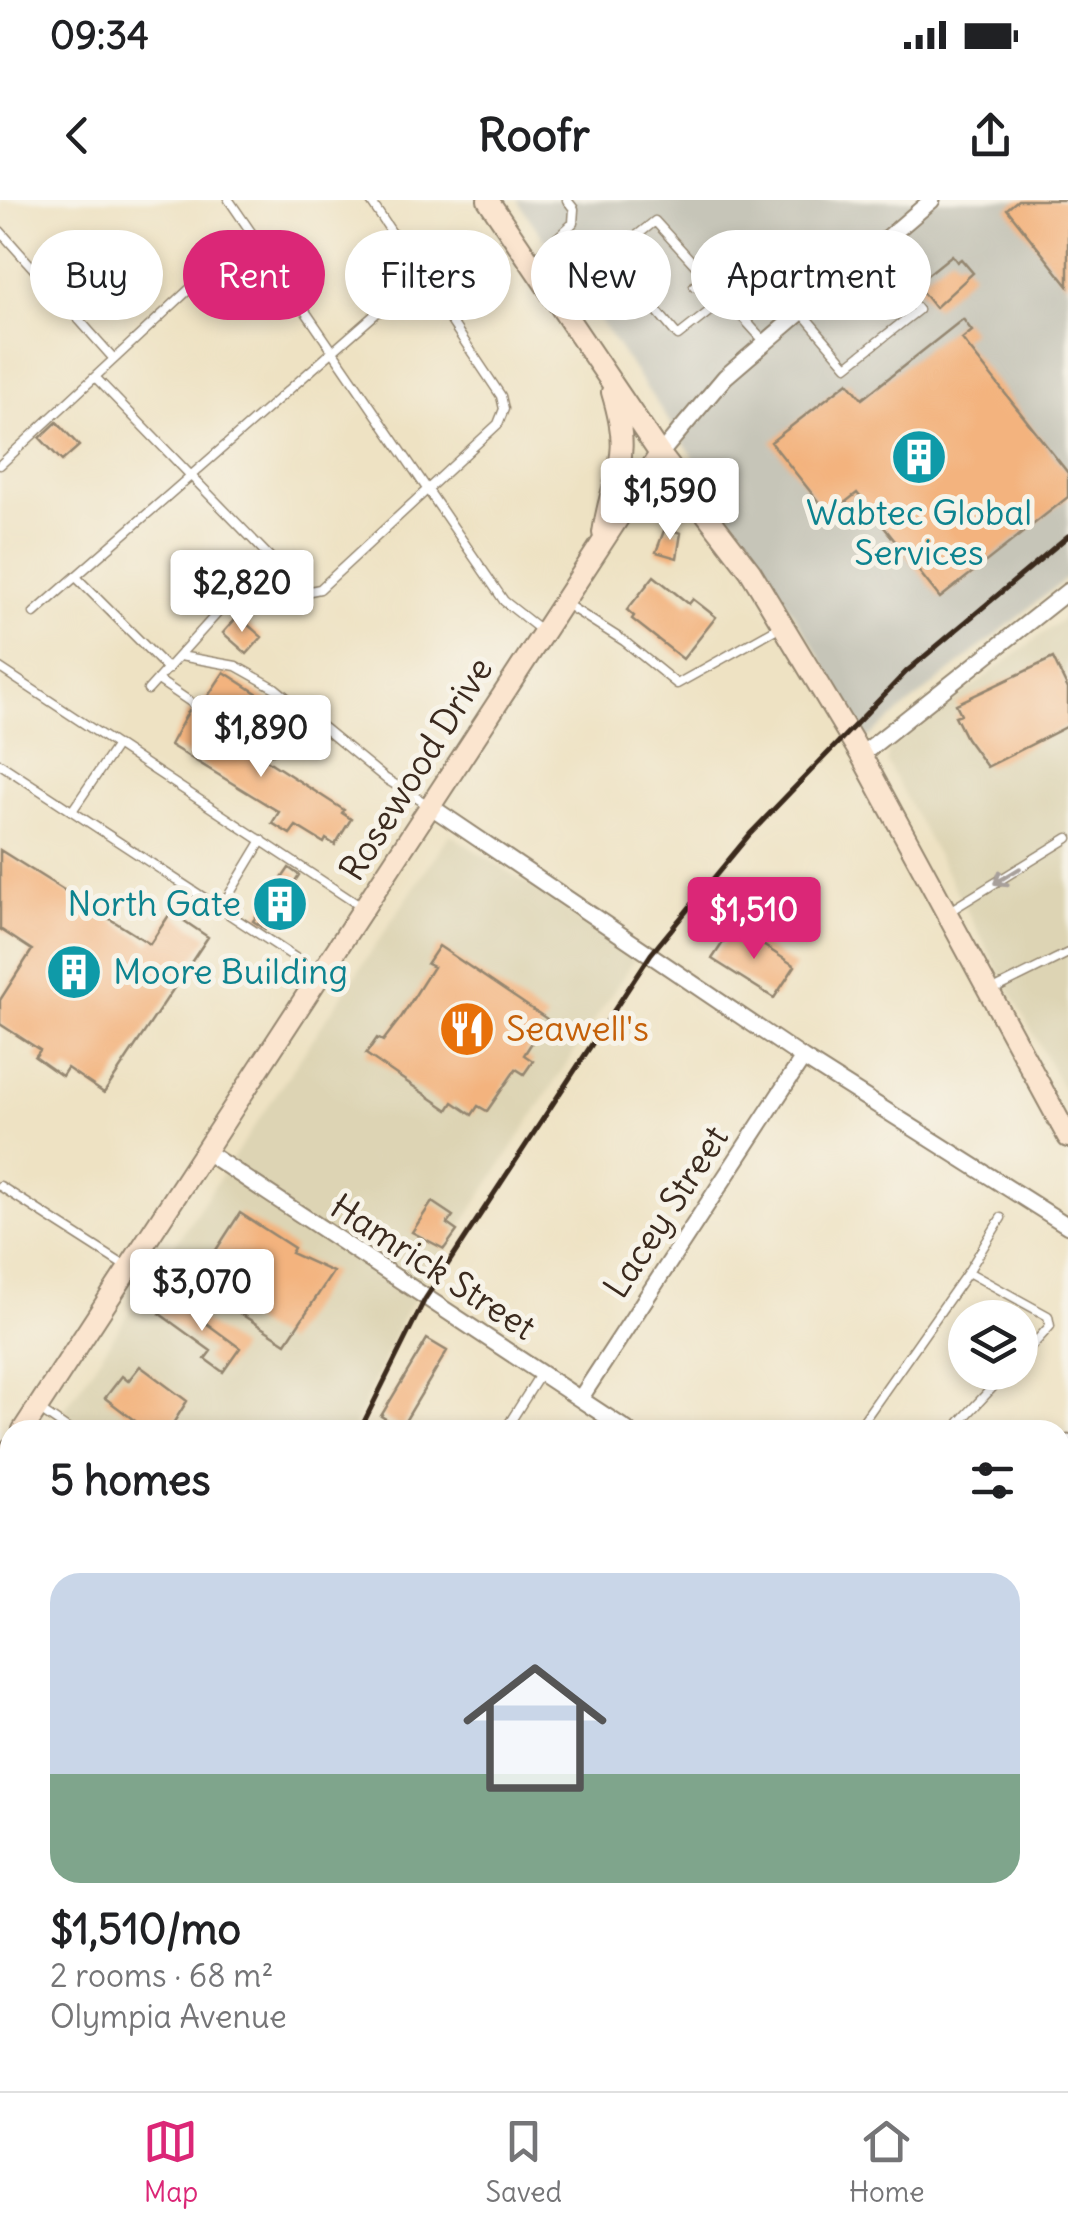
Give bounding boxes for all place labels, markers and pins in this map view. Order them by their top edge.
building icon: Wabtec Global Services [889,427,949,487]
pin: $1,590 [589,458,751,543]
place label: Wabtec Global Services [806,490,1032,574]
pin: $2,820 [161,550,323,635]
pin: $1,890 [180,695,342,780]
building icon: North Gate [250,874,310,934]
pin: $1,510 [673,877,835,962]
place label: North Gate [67,881,241,925]
building icon: Moore Building [44,942,104,1002]
place label: Moore Building [113,949,348,993]
restaurant icon: Seawell's [437,999,497,1059]
place label: Seawell's [506,1006,649,1050]
pin: $3,070 [121,1249,283,1334]

